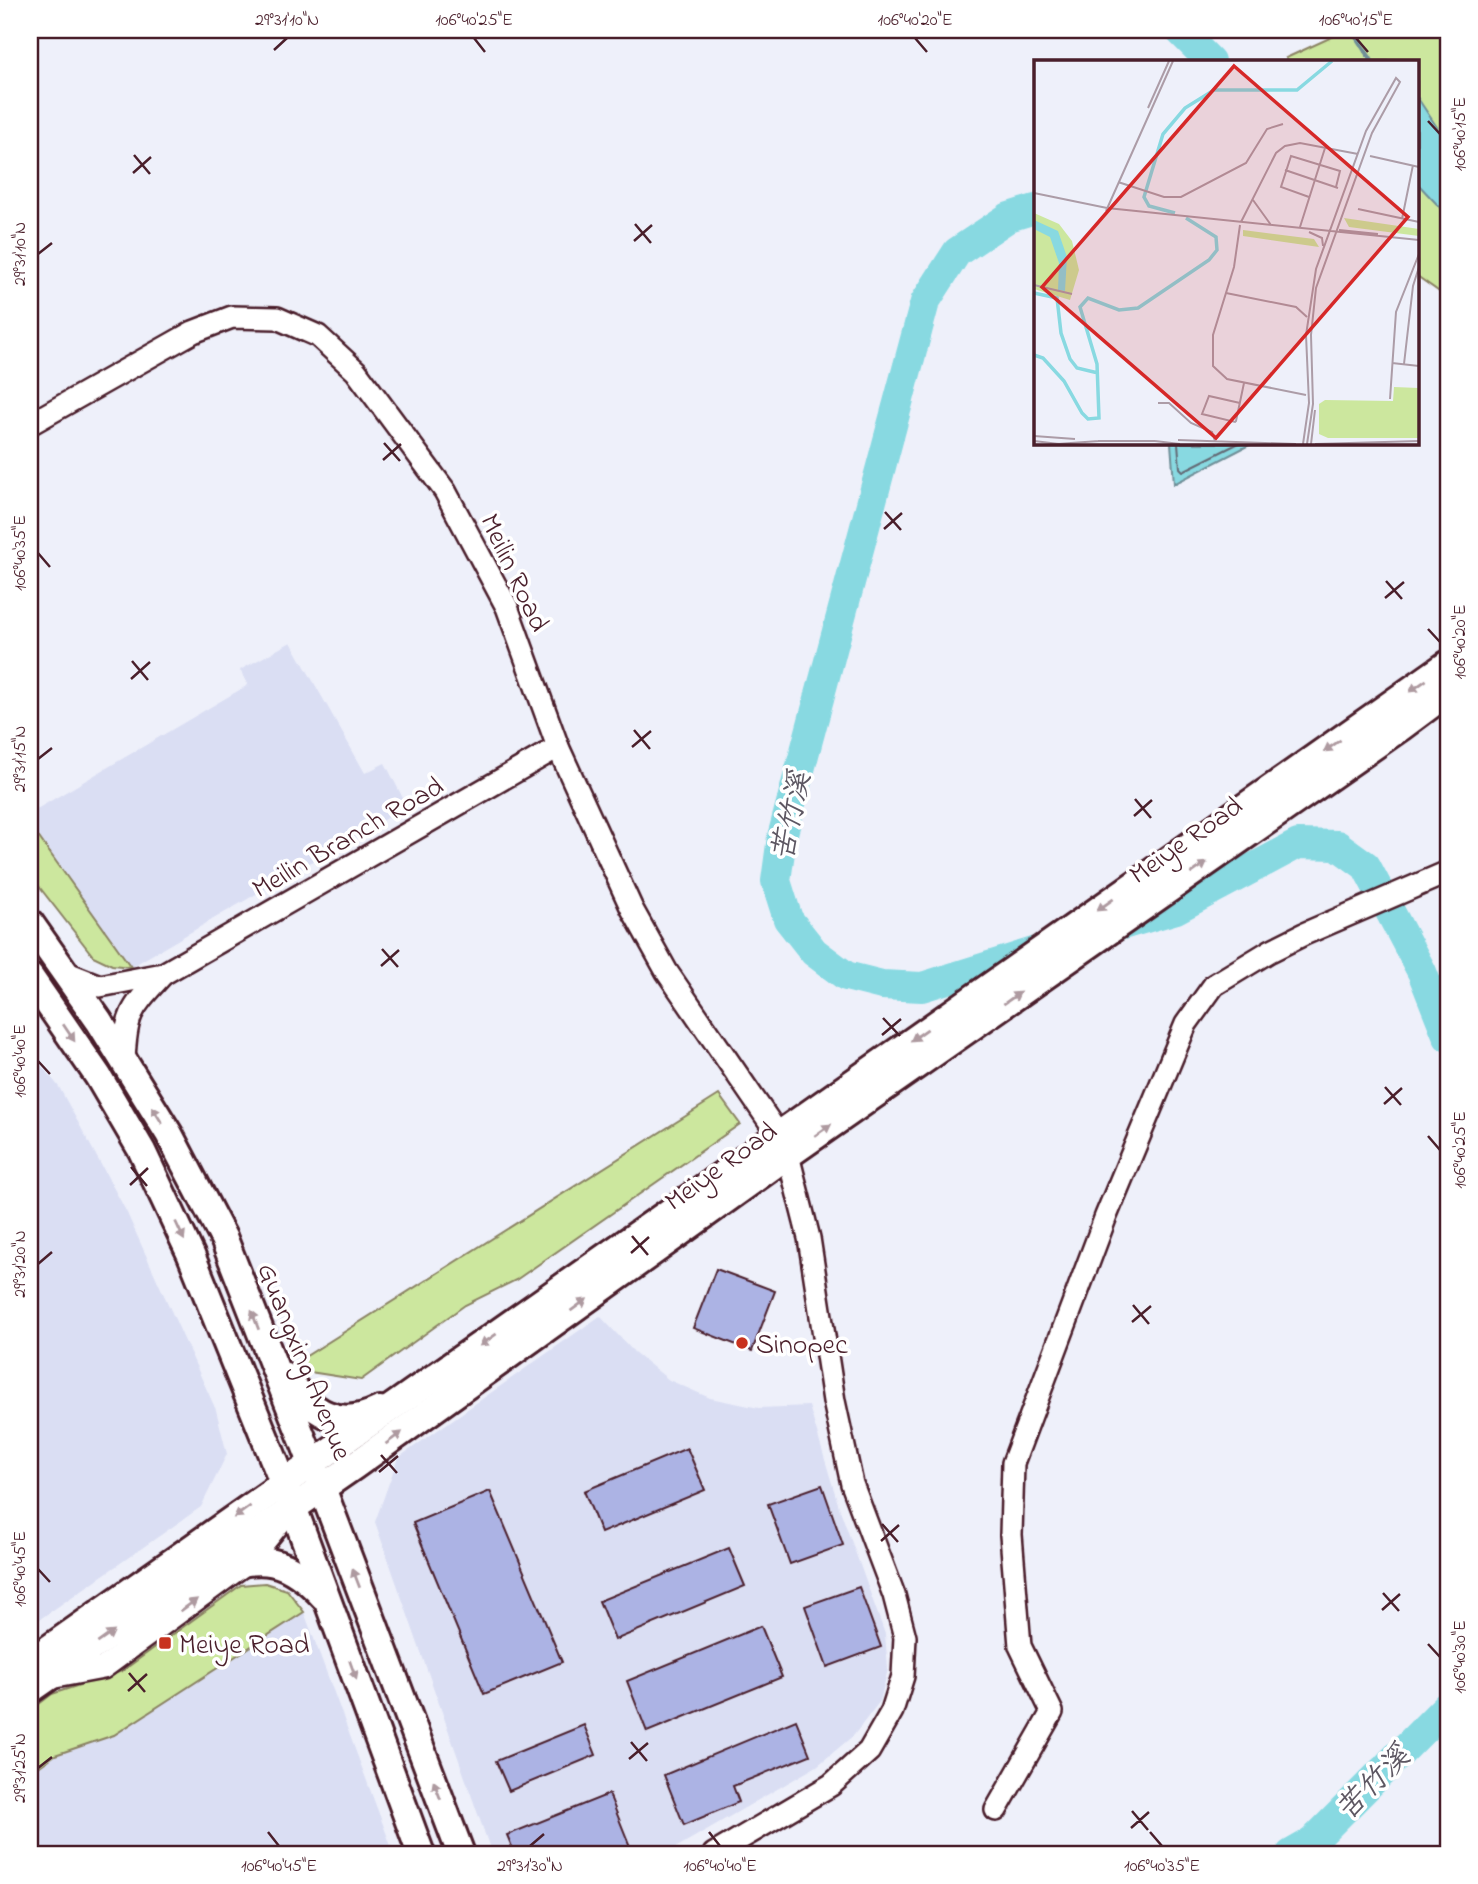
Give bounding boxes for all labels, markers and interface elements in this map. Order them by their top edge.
text: 29°31'10"N [255,8,319,34]
text: 106°40'25"E [435,8,513,34]
text: 106°40'20"E [877,8,953,34]
text: 106°40'15"E [1319,8,1393,34]
inset map [1034,60,1418,444]
text: 106°40'15"E [1448,97,1474,171]
text: 29°31'10"N [8,222,34,286]
street label: Meilin Road [468,508,558,639]
text: 106°40'35"E [8,515,34,591]
text: 106°40'20"E [1448,604,1474,680]
one-way arrow [1409,679,1427,693]
text: 29°31'15"N [8,726,34,792]
one-way arrow [1323,739,1341,753]
water label: 苦竹溪 [762,766,824,865]
street label: Meilin Branch Road [245,767,452,911]
street label: Meiye Road [1122,787,1252,896]
one-way arrow [1190,861,1208,875]
one-way arrow [1096,898,1114,912]
one-way arrow [1003,991,1021,1005]
one-way arrow [62,1023,75,1042]
text: 106°40'40"E [8,1024,34,1098]
one-way arrow [910,1028,928,1042]
one-way arrow [151,1106,164,1125]
text: 106°40'25"E [1448,1111,1474,1189]
street label: Meiye Road [657,1113,787,1223]
one-way arrow [814,1123,832,1137]
one-way arrow [174,1221,186,1241]
text: 29°31'20"N [8,1230,34,1298]
street label: Guangxing Avenue [244,1257,361,1468]
one-way arrow [570,1299,588,1313]
one-way arrow [250,1309,261,1330]
place label: Sinopec [756,1326,848,1367]
one-way arrow [479,1333,497,1347]
marker: Sinopec [734,1335,750,1351]
one-way arrow [385,1431,403,1445]
one-way arrow [233,1505,251,1519]
text: 106°40'45"E [8,1531,34,1607]
one-way arrow [351,1567,362,1588]
one-way arrow [180,1598,198,1612]
text: 106°40'30"E [1448,1620,1474,1694]
place label: Meiye Road [179,1626,310,1667]
one-way arrow [97,1630,115,1644]
marker: Meiye Road [157,1635,173,1651]
one-way arrow [348,1660,359,1681]
text: 29°31'25"N [8,1733,34,1803]
water label: 苦竹溪 [1327,1735,1423,1831]
one-way arrow [431,1780,442,1801]
text: 106°40'45"E [241,1854,317,1880]
text: 29°31'30"N [497,1854,563,1880]
text: 106°40'40"E [683,1854,757,1880]
text: 106°40'35"E [1124,1854,1200,1880]

